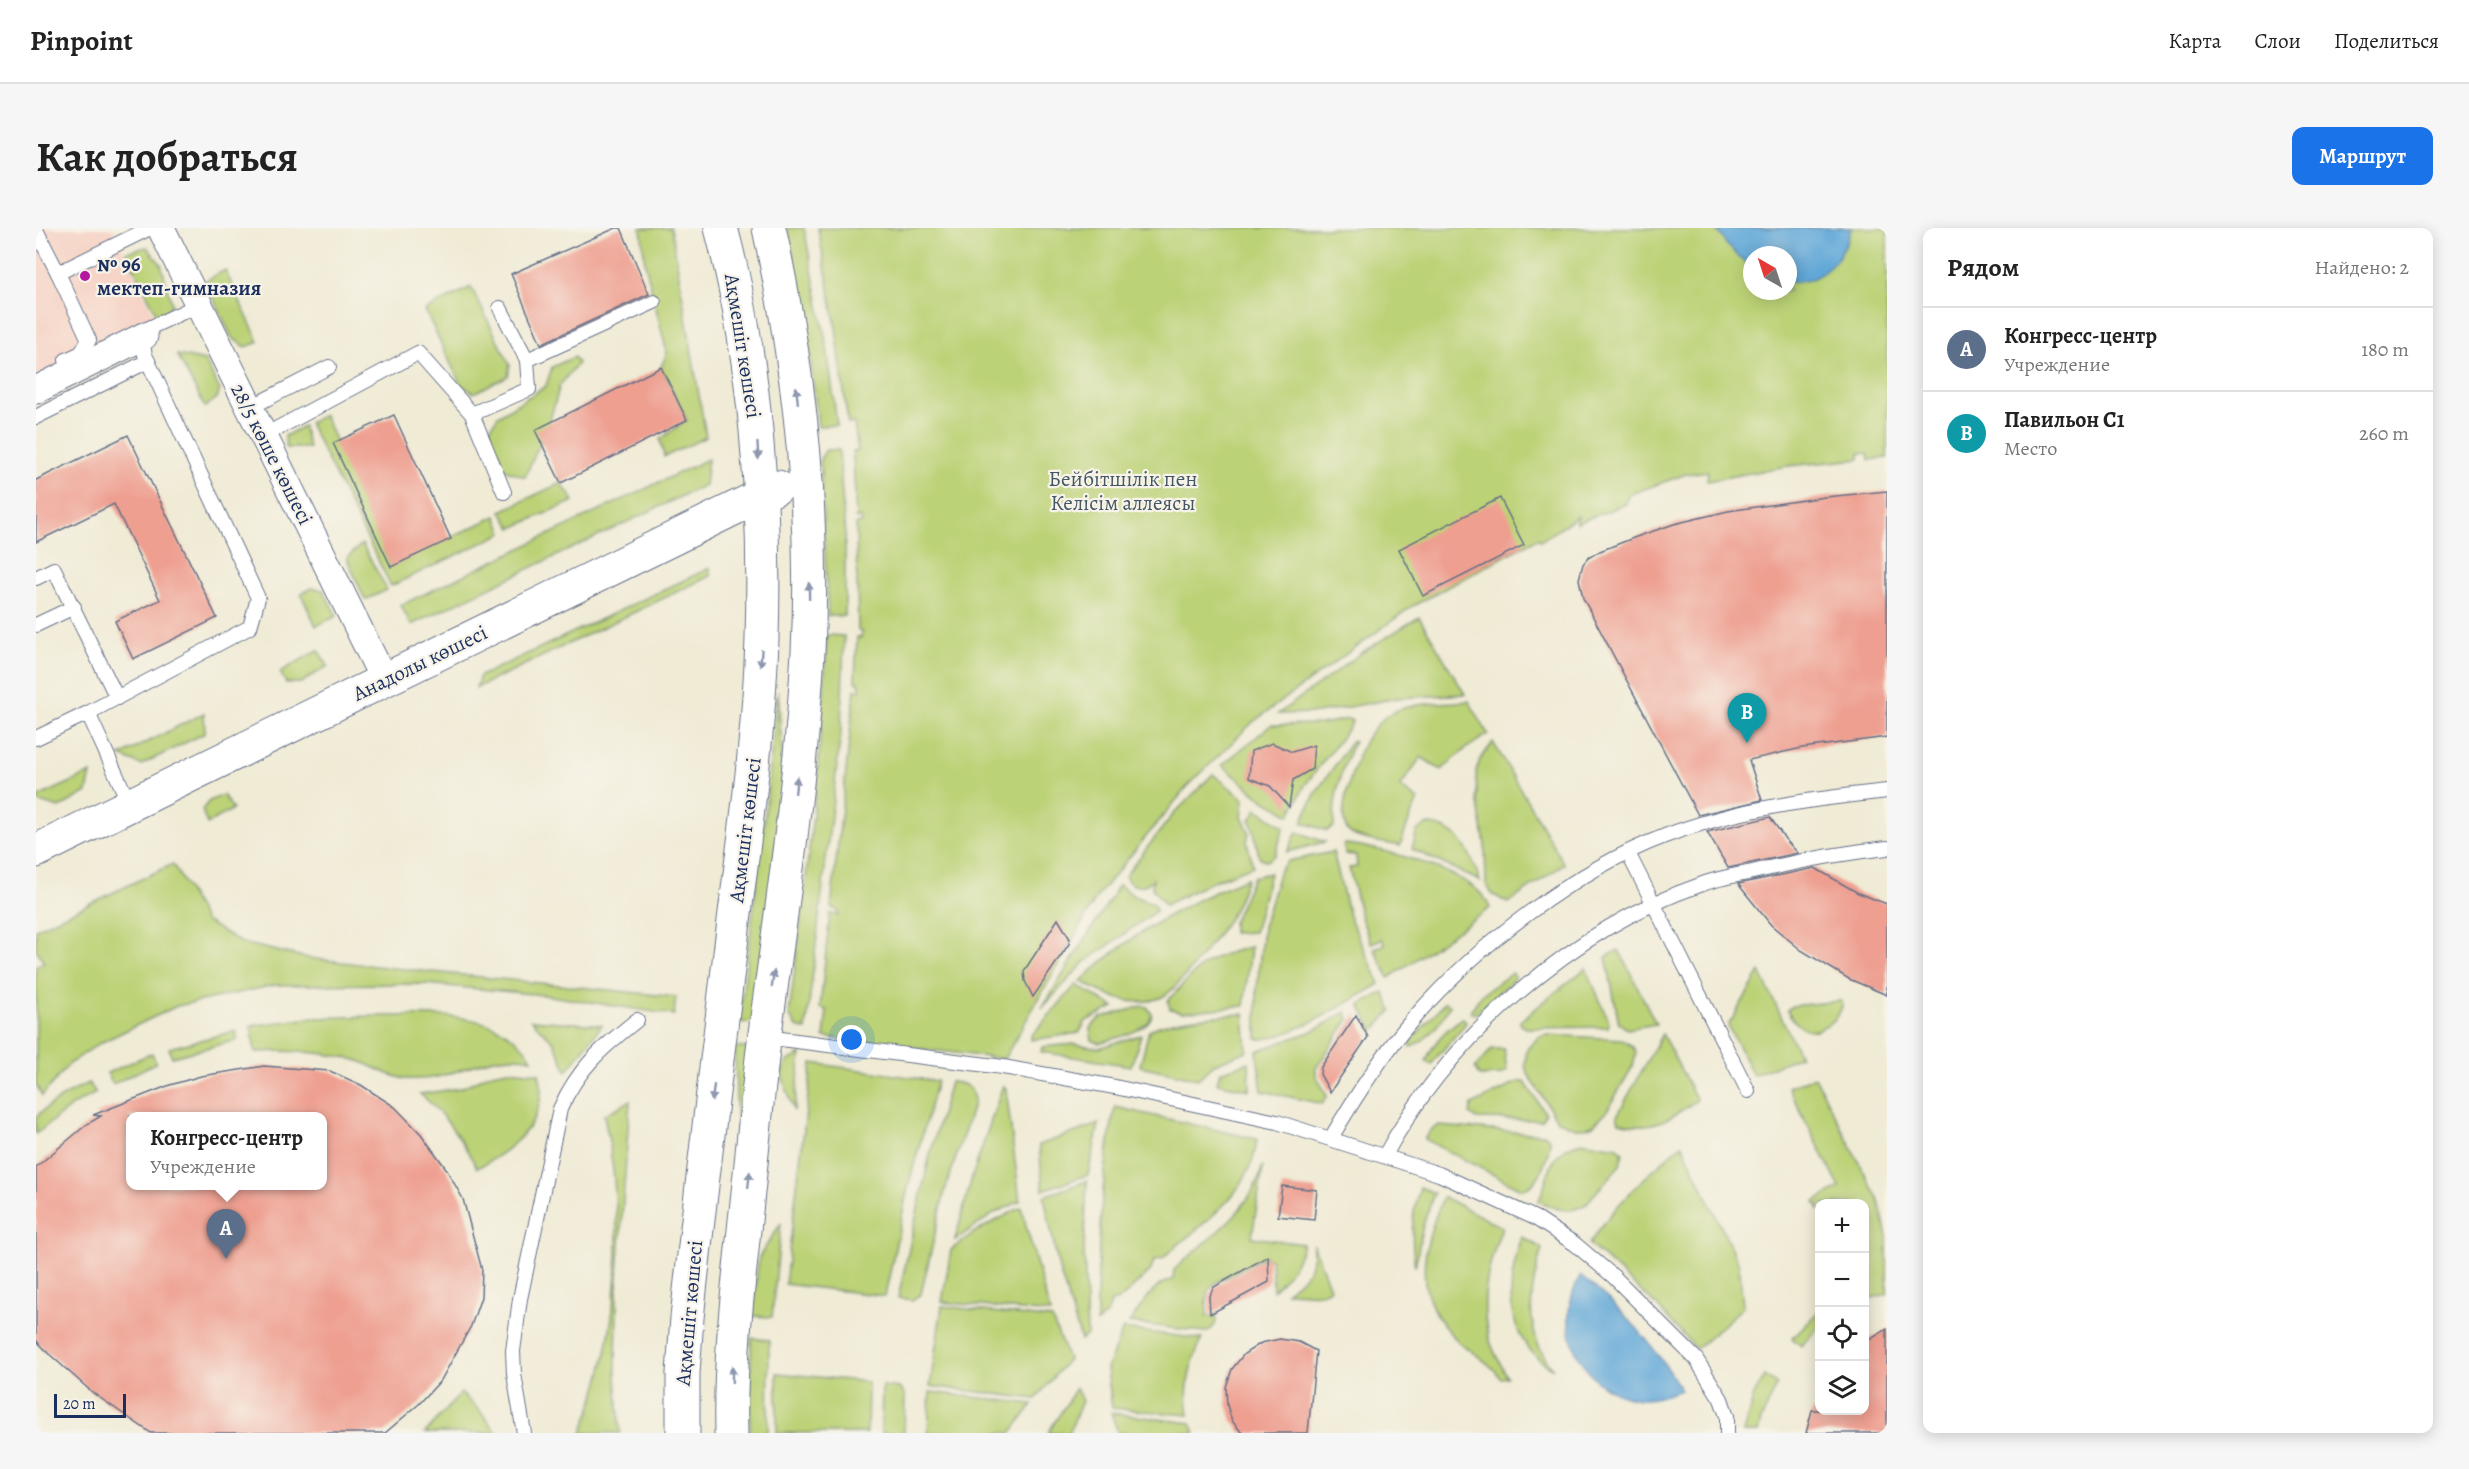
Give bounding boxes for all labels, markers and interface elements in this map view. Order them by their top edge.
text: Pinpoint [30,22,133,60]
text: Карта [2168,27,2221,55]
text: Слои [2254,27,2301,55]
text: Поделиться [2334,27,2439,55]
button: Маршрут [2292,127,2433,185]
text: Как добраться [36,128,298,185]
north arrow [1743,246,1797,300]
place label: № 96 мектеп-гимназия [97,250,261,302]
text: Рядом [1947,250,2019,285]
text: Найдено: 2 [2314,254,2409,281]
marker: № 96 мектеп-гимназия [78,269,92,283]
street label: Ақмешіт көшесі [718,271,768,420]
text: Конгресс-центр [2004,321,2157,351]
text: A [1960,336,1973,363]
text: 180 m [2361,336,2409,363]
text: Учреждение [2004,351,2110,378]
street label: 28/5 көше көшесі [224,378,320,530]
one-way arrow [792,385,802,404]
text: Павильон С1 [2004,405,2125,435]
text: B [1960,420,1973,447]
text: 260 m [2359,420,2409,447]
text: Место [2004,435,2057,462]
one-way arrow [753,442,762,461]
park label: Бейбітшілік пен Келісім аллеясы [1049,465,1197,517]
one-way arrow [804,581,814,600]
street label: Анадолы көшесі [347,618,492,708]
one-way arrow [756,649,766,668]
pin: B [1728,694,1766,743]
street label: Ақмешіт көшесі [722,756,768,905]
one-way arrow [792,775,801,794]
one-way arrow [768,969,777,988]
your location [837,1025,866,1054]
one-way arrow [709,1083,718,1102]
popup [126,1112,327,1190]
text: Конгресс-центр [150,1123,303,1153]
text: Учреждение [150,1153,256,1180]
one-way arrow [744,1171,754,1190]
map controls [1815,1199,1869,1415]
button: + [1815,1199,1869,1253]
pin: A [206,1210,246,1259]
street label: Ақмешіт көшесі [669,1239,709,1388]
button: − [1815,1253,1869,1307]
button: locate [1815,1307,1869,1361]
button: layers [1815,1361,1869,1415]
one-way arrow [727,1365,736,1384]
scale bar [54,1391,126,1418]
text: 20 m [63,1393,96,1415]

